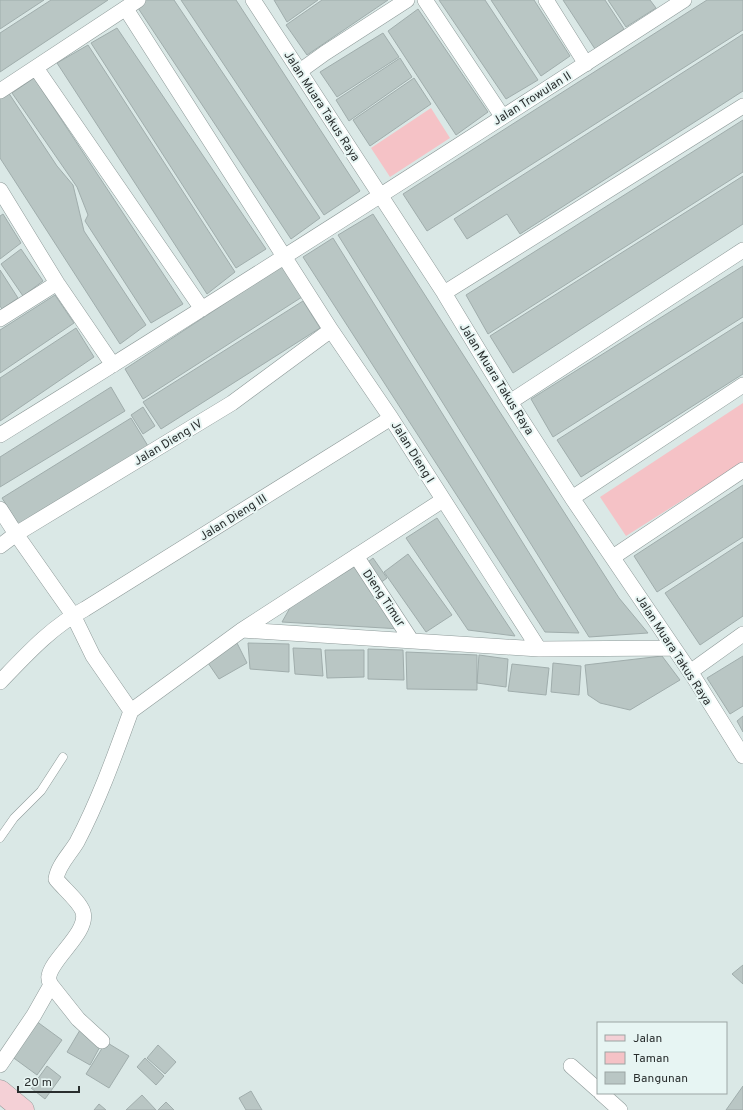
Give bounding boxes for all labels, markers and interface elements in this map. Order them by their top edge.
street label: Jalan Muara Takus Raya [279,48,363,165]
street label: Jalan Trowulan II [490,68,575,129]
street label: Jalan Muara Takus Raya [455,321,537,438]
street label: Jalan Dieng IV [131,416,206,470]
street label: Jalan Dieng I [387,419,437,486]
street label: Jalan Dieng III [197,491,270,545]
street label: Dieng Timur [358,567,408,630]
street label: Jalan Muara Takus Raya [631,592,715,709]
legend [597,1022,727,1094]
text: Jalan [633,1031,662,1047]
text: Taman [633,1051,669,1067]
scale bar [18,1068,79,1094]
text: Bangunan [633,1071,688,1087]
text: 20 m [24,1075,52,1091]

